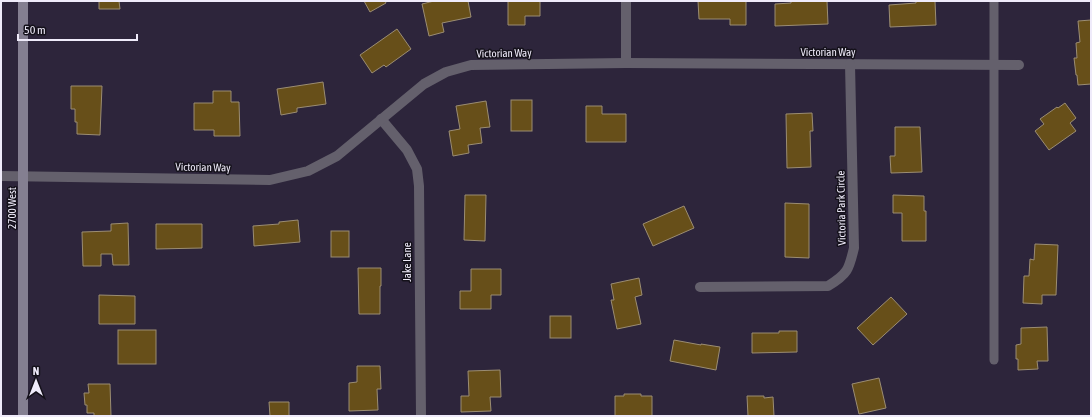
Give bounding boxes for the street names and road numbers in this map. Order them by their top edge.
street label: Victorian Way [800,46,856,58]
street label: Victorian Way [476,47,532,59]
street label: Victorian Way [175,161,231,173]
street label: Victoria Park Circle [834,170,848,246]
street label: 2700 West [6,187,18,229]
street label: Jake Lane [401,242,413,282]

